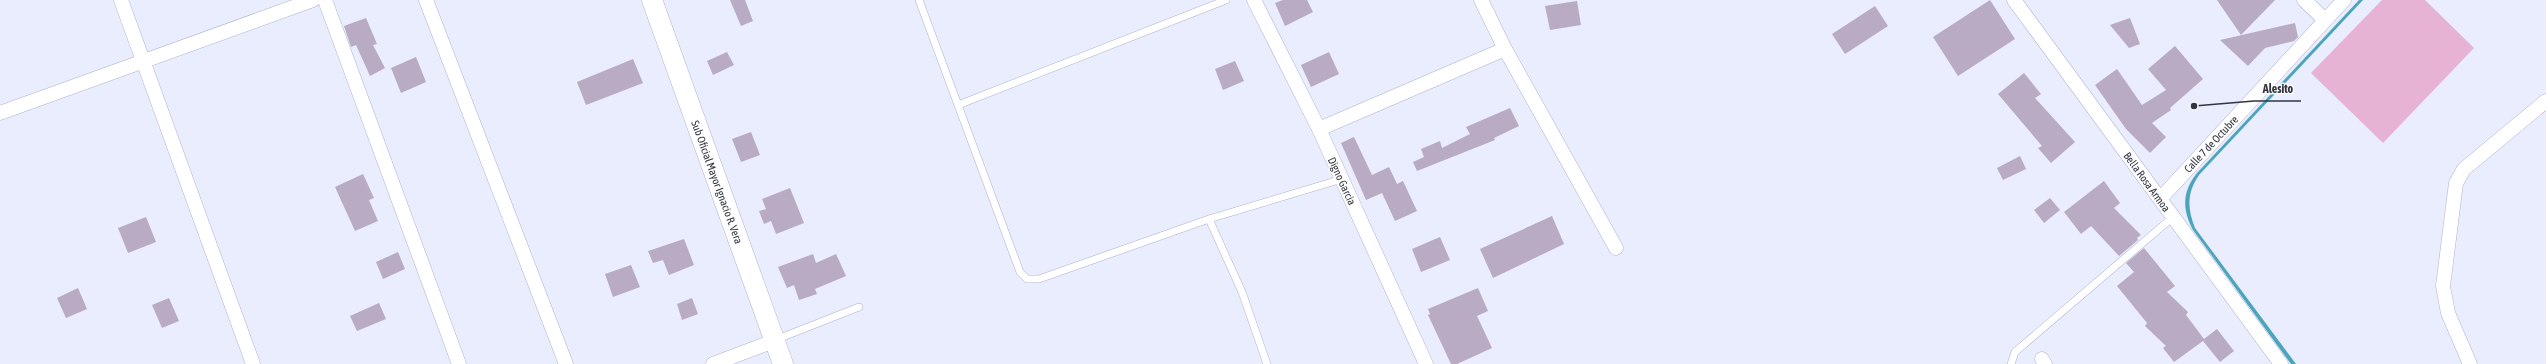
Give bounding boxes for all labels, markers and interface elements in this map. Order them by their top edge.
callout: Alesito [2254,77,2301,101]
text: Alesito [2262,82,2294,96]
street label: Calle 7 de Octubre [2182,113,2240,175]
street label: Sub Oficial Mayor Ignacio R. Vera [689,119,745,245]
street label: Bella Rosa Armoa [2121,150,2173,214]
street label: Digno Garcia [1326,155,1358,207]

